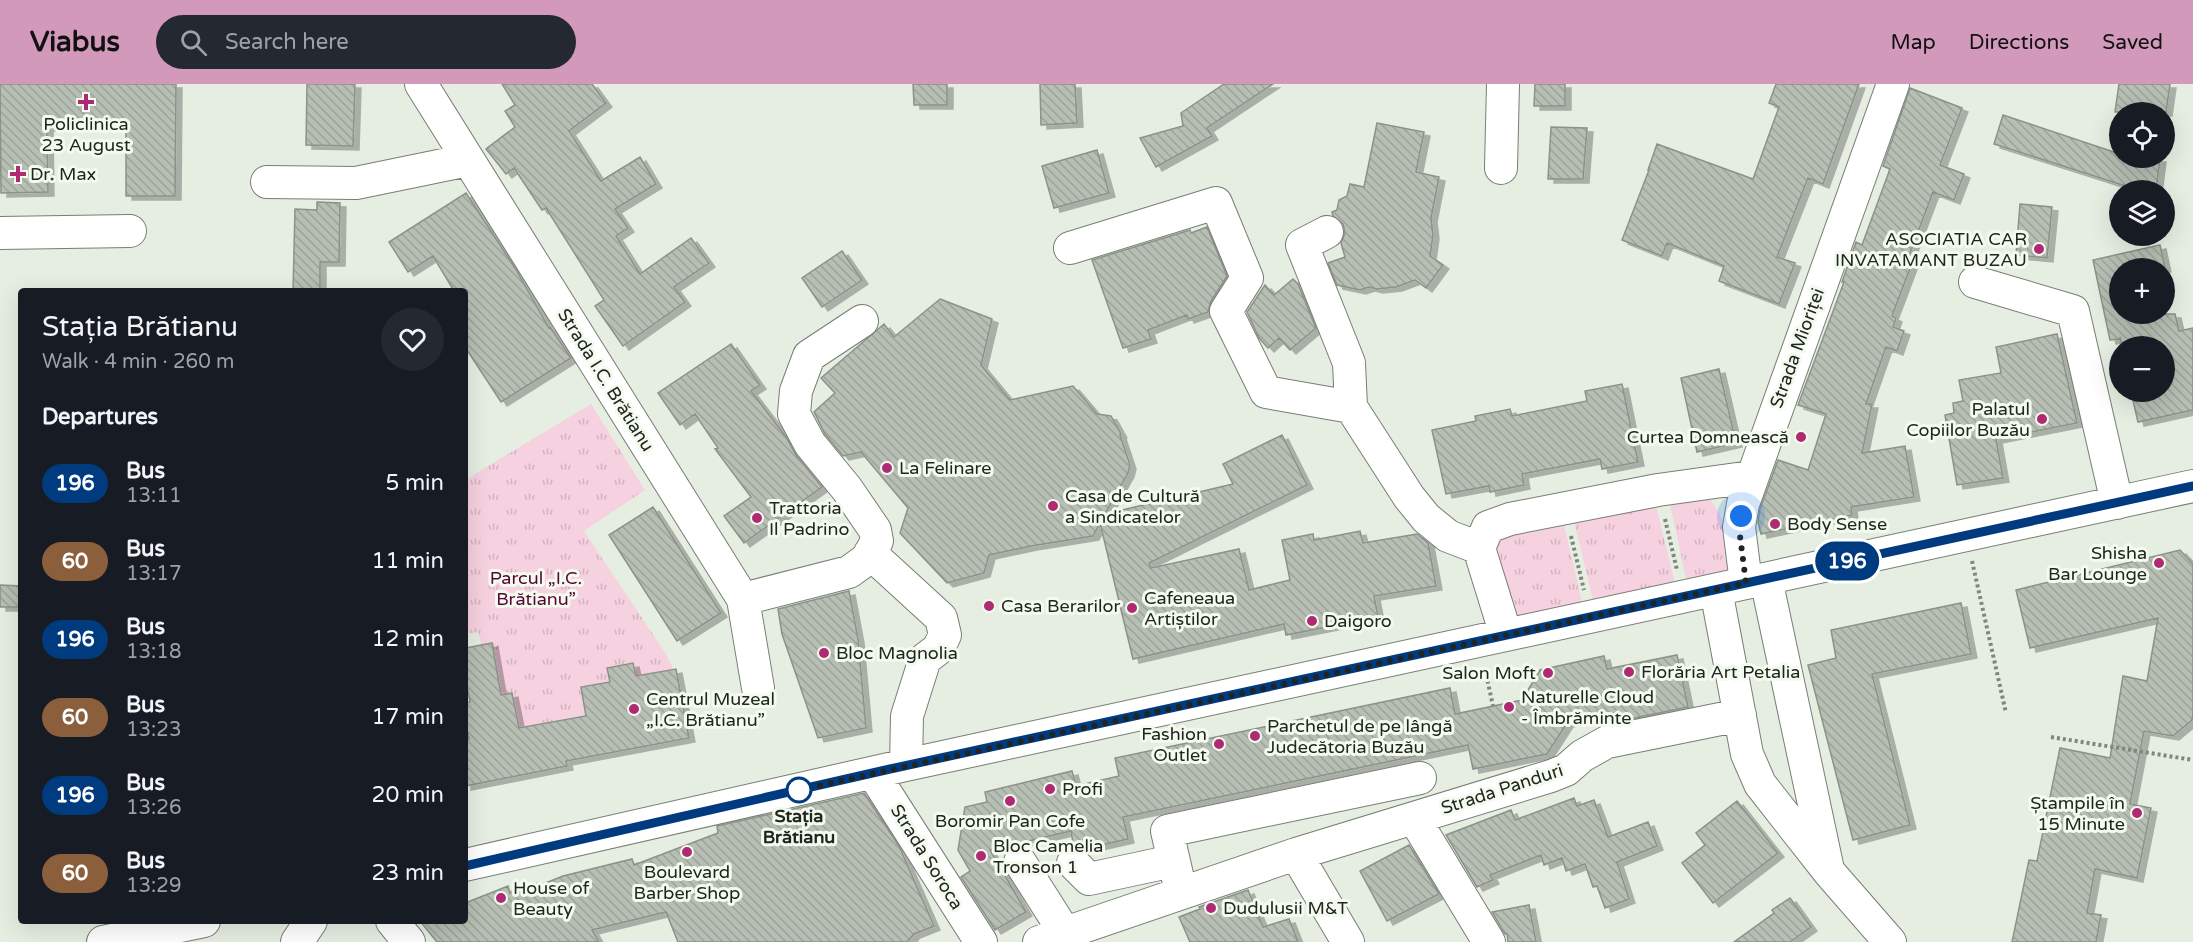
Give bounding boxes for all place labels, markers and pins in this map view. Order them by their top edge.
marker: Policlinica 23 August [77,93,95,111]
place label: Policlinica 23 August [41,113,131,156]
place label: Dr. Max [30,163,96,185]
marker: Dr. Max [11,167,25,181]
place label: ASOCIATIA CAR INVATAMANT BUZAU [1835,228,2027,271]
marker: ASOCIATIA CAR INVATAMANT BUZAU [2032,242,2046,256]
place label: Palatul Copiilor Buzău [1906,398,2030,441]
marker: Palatul Copiilor Buzău [2035,412,2049,426]
place label: Curtea Domnească [1627,426,1789,448]
marker: Curtea Domnească [1794,430,1808,444]
place label: La Felinare [899,457,991,479]
marker: La Felinare [880,461,894,475]
place label: Casa de Cultură a Sindicatelor [1065,485,1200,528]
place label: Trattoria Il Padrino [769,497,850,540]
marker: Casa de Cultură a Sindicatelor [1046,499,1060,513]
marker: Trattoria Il Padrino [750,511,764,525]
place label: Body Sense [1787,513,1887,535]
marker: Body Sense [1768,517,1782,531]
place label: Shisha Bar Lounge [2048,542,2147,585]
marker: Shisha Bar Lounge [2152,556,2166,570]
place label: Cafeneaua Artiștilor [1144,587,1235,630]
place label: Casa Berarilor [1001,595,1120,617]
marker: Casa Berarilor [982,599,996,613]
marker: Cafeneaua Artiștilor [1125,601,1139,615]
place label: Daigoro [1324,610,1392,632]
marker: Daigoro [1305,614,1319,628]
place label: Bloc Magnolia [836,642,958,664]
marker: Bloc Magnolia [817,646,831,660]
place label: Florăria Art Petalia [1641,661,1800,683]
place label: Salon Moft [1442,662,1536,684]
marker: Florăria Art Petalia [1622,665,1636,679]
marker: Salon Moft [1541,666,1555,680]
place label: Naturelle Cloud - Îmbrăminte [1521,686,1654,729]
place label: Centrul Muzeal „I.C. Brătianu” [646,688,775,731]
marker: Naturelle Cloud - Îmbrăminte [1502,700,1516,714]
marker: Centrul Muzeal „I.C. Brătianu” [627,702,641,716]
place label: Parchetul de pe lângă Judecătoria Buzău [1267,715,1453,758]
place label: Fashion Outlet [1141,723,1207,766]
marker: Parchetul de pe lângă Judecătoria Buzău [1248,729,1262,743]
marker: Fashion Outlet [1212,737,1226,751]
marker: Stația Brătianu [786,777,812,803]
place label: Profi [1062,778,1103,800]
marker: Profi [1043,782,1057,796]
place label: Ștampile în 15 Minute [2030,792,2125,835]
marker: Boromir Pan Cofe [1003,794,1017,808]
place label: Stația Brătianu [763,805,835,848]
marker: Ștampile în 15 Minute [2130,806,2144,820]
place label: Boromir Pan Cofe [935,810,1085,832]
place label: Bloc Camelia Tronson 1 [993,835,1103,878]
marker: Boulevard Barber Shop [680,845,694,859]
marker: Bloc Camelia Tronson 1 [974,849,988,863]
place label: Boulevard Barber Shop [634,861,740,904]
place label: House of Beauty [513,877,590,920]
marker: House of Beauty [494,891,508,905]
place label: Dudulusii M&T [1223,897,1348,919]
marker: Dudulusii M&T [1204,901,1218,915]

